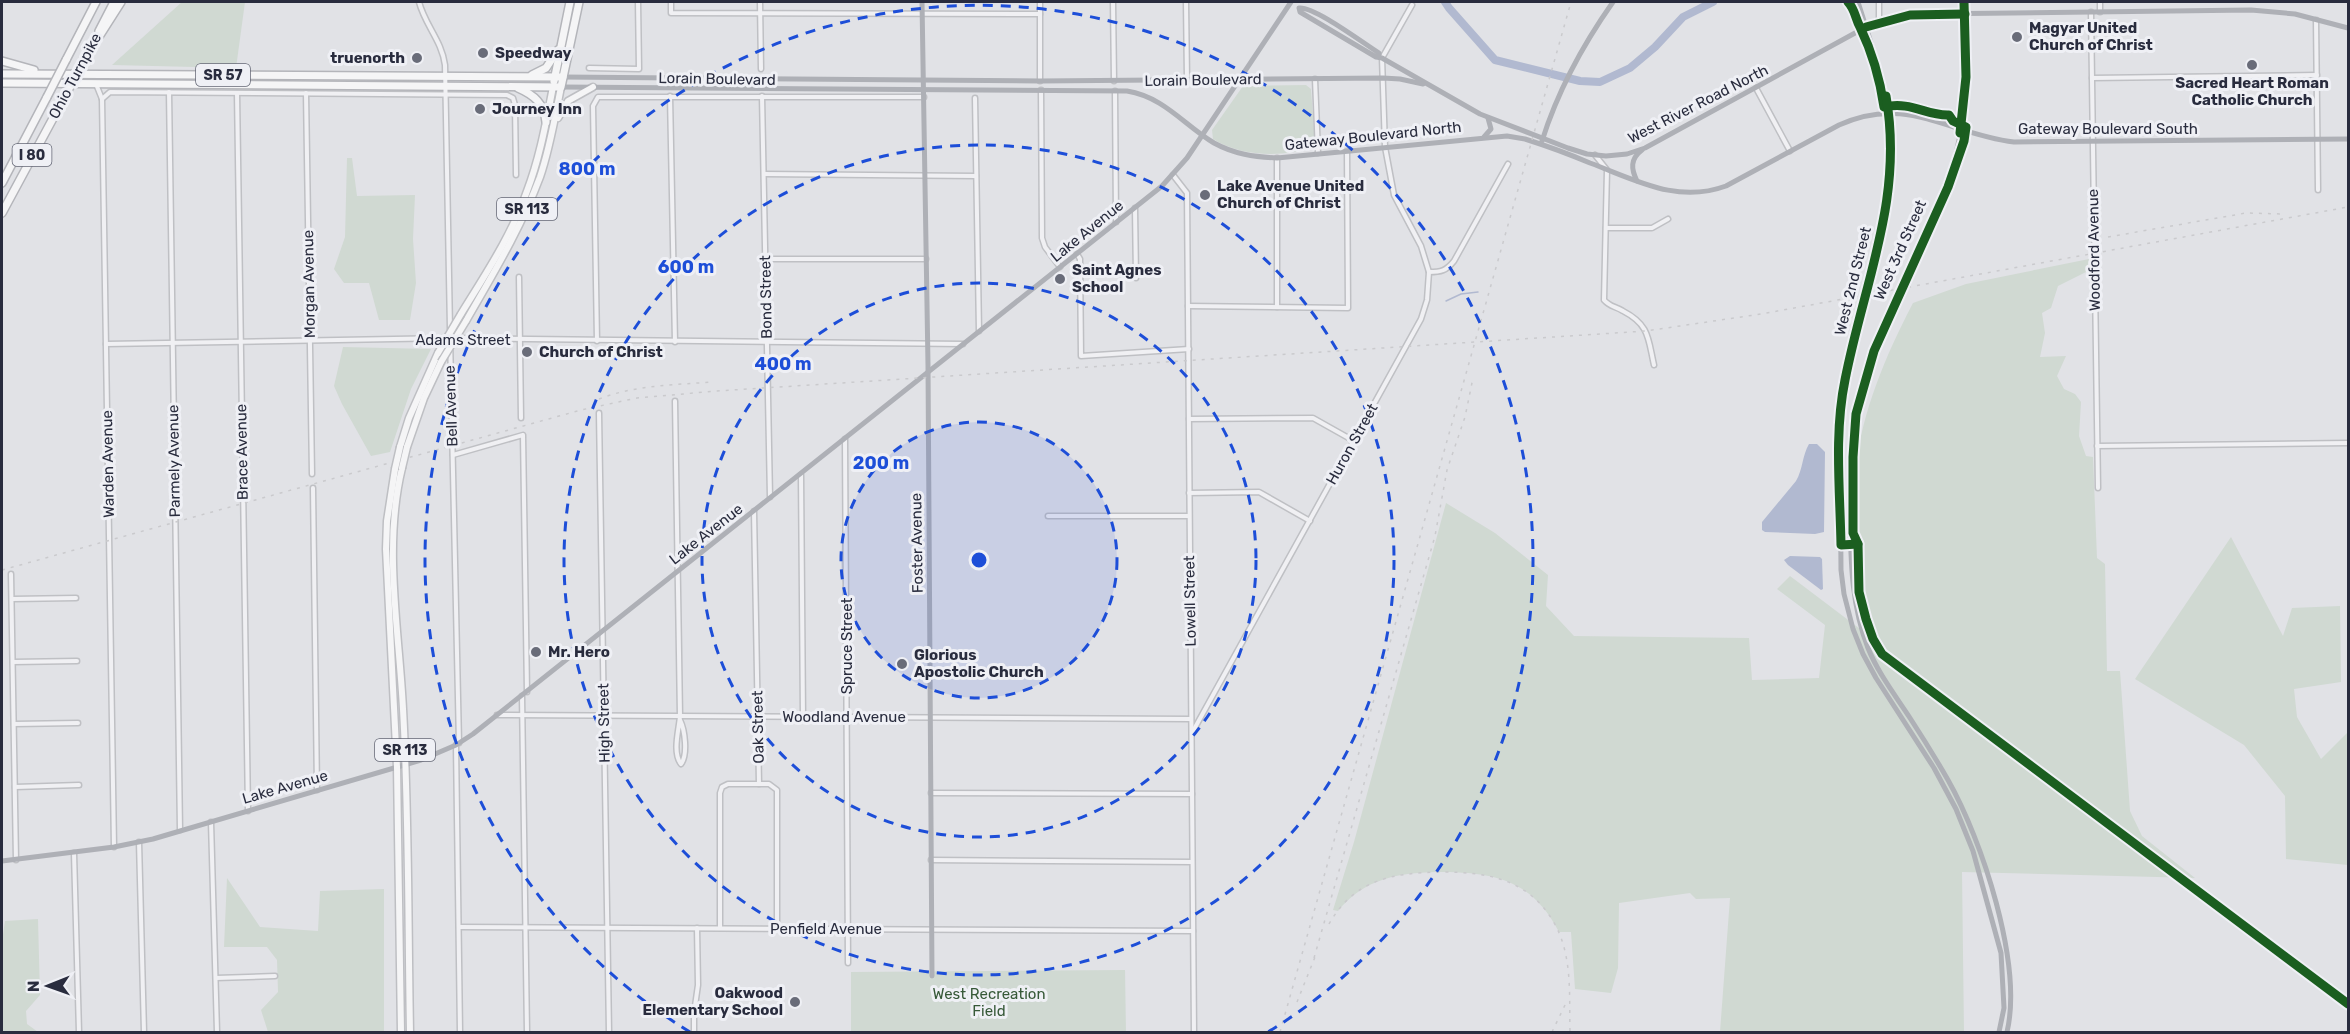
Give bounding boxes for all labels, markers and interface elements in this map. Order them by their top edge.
place label: Magyar United Church of Christ [2029,19,2153,54]
street label: Ohio Turnpike [45,30,105,122]
marker: Magyar United Church of Christ [2010,30,2024,44]
place label: Speedway [495,44,572,62]
marker: Speedway [476,46,490,60]
place label: truenorth [330,49,405,67]
marker: truenorth [410,51,424,65]
marker: Sacred Heart Roman Catholic Church [2245,58,2259,72]
street label: West River Road North [1625,61,1771,147]
road number: SR 57 [196,64,250,86]
street label: Lorain Boulevard [658,69,776,89]
street label: Lorain Boulevard [1144,70,1262,90]
place label: Sacred Heart Roman Catholic Church [2175,74,2329,109]
place label: Journey Inn [492,100,582,118]
marker: Journey Inn [473,102,487,116]
street label: Gateway Boulevard North [1284,118,1462,154]
street label: Gateway Boulevard South [2018,120,2198,138]
road number: I 80 [12,144,51,166]
text: 800 m [559,158,616,180]
place label: Lake Avenue United Church of Christ [1217,177,1364,212]
marker: Lake Avenue United Church of Christ [1198,188,1212,202]
street label: Woodford Avenue [2084,189,2104,311]
street label: Lake Avenue [1047,196,1127,266]
street label: West 3rd Street [1870,197,1930,303]
road number: SR 113 [497,198,557,220]
street label: West 2nd Street [1831,225,1875,337]
street label: Morgan Avenue [299,230,319,338]
street label: Bond Street [756,255,776,339]
text: 600 m [658,256,714,278]
place label: Saint Agnes School [1072,261,1161,296]
marker: Saint Agnes School [1053,272,1067,286]
street label: Adams Street [415,331,511,349]
place label: Church of Christ [539,343,663,361]
marker: Church of Christ [520,345,534,359]
text: 400 m [754,353,812,375]
street label: Bell Avenue [441,365,461,447]
street label: Huron Street [1322,400,1382,488]
street label: Brace Avenue [232,404,252,500]
street label: Parmely Avenue [164,405,184,517]
street label: Warden Avenue [98,410,118,518]
text: 200 m [853,452,909,474]
street label: Foster Avenue [907,493,927,593]
street label: Lake Avenue [666,500,746,568]
centre of rings [969,550,989,570]
street label: Lowell Street [1180,555,1200,647]
street label: Spruce Street [838,598,856,694]
place label: Mr. Hero [548,643,610,661]
marker: Mr. Hero [529,645,543,659]
place label: Glorious Apostolic Church [914,646,1044,681]
marker: Glorious Apostolic Church [895,657,909,671]
street label: High Street [594,683,614,763]
street label: Oak Street [748,690,768,764]
street label: Woodland Avenue [782,708,906,726]
road number: SR 113 [375,739,435,761]
street label: Lake Avenue [240,766,330,808]
street label: Penfield Avenue [770,920,882,938]
north arrow [18,956,78,1016]
text: N [24,980,43,992]
place label: Oakwood Elementary School [642,984,783,1019]
park label: West Recreation Field [932,985,1046,1020]
marker: Oakwood Elementary School [788,995,802,1009]

